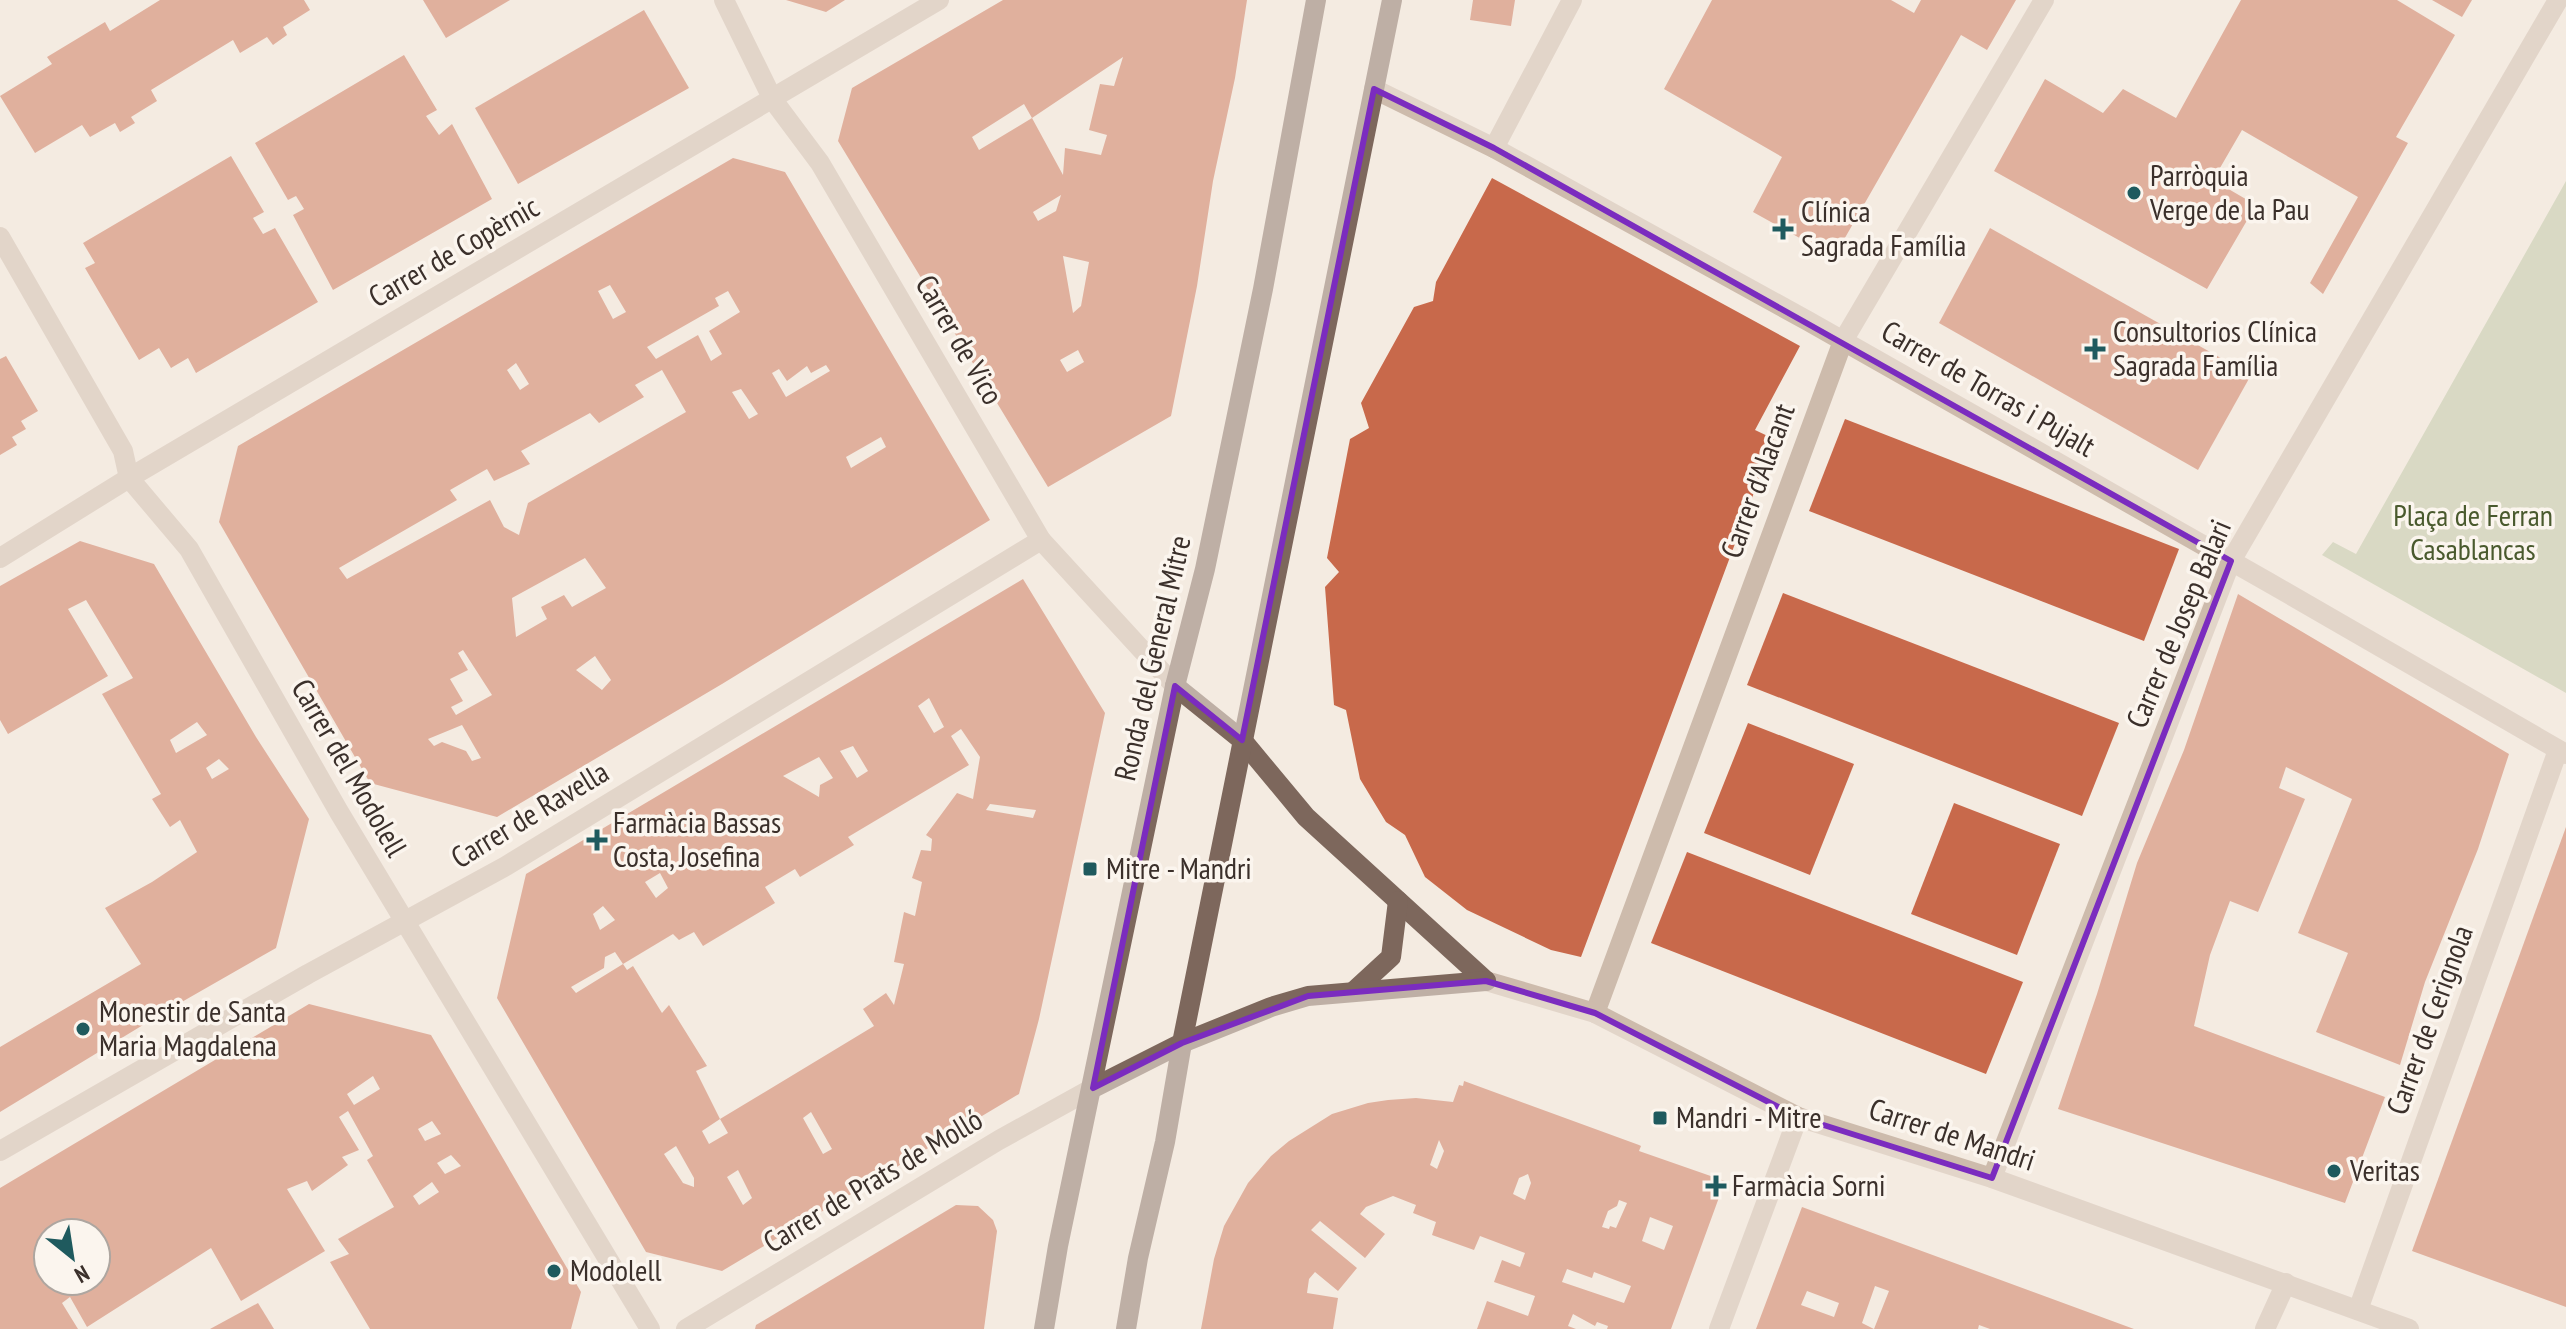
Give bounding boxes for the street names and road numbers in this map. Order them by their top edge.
street label: Carrer de Copèrnic [361,186,546,315]
street label: Carrer de Vico [908,267,1013,411]
street label: Carrer de Torras i Pujalt [1875,311,2103,465]
street label: Carrer d'Alacant [1711,397,1803,563]
street label: Carrer de Josep Balari [2116,513,2239,733]
street label: Ronda del General Mitre [1104,531,1199,784]
street label: Carrer del Modolell [284,671,417,863]
street label: Carrer de Ravella [443,751,615,876]
street label: Carrer de Cerignola [2376,920,2481,1119]
street label: Carrer de Mandri [1864,1088,2041,1179]
street label: Carrer de Prats de Molló [755,1099,989,1261]

